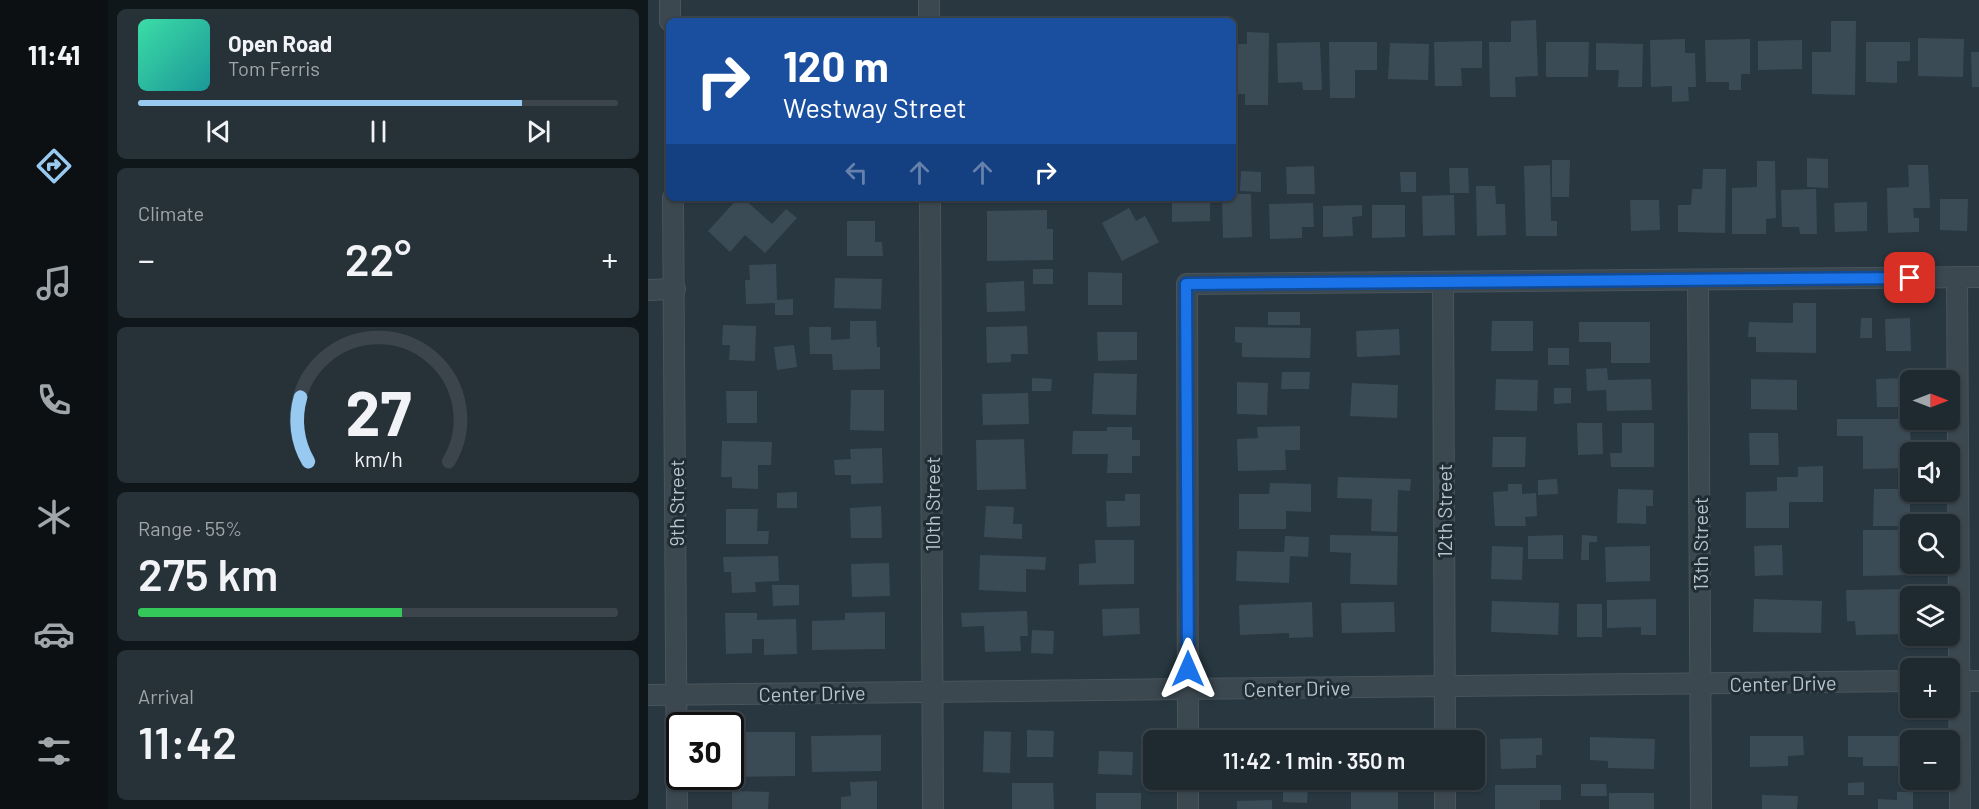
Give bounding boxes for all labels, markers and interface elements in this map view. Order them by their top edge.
text: Open Road [228,30,332,56]
text: 11:41 [28,38,80,70]
text: 120 m [783,40,889,90]
icon: right [684,42,762,120]
text: Tom Ferris [228,56,320,80]
text: Westway Street [783,91,967,123]
icon: previous [202,115,235,148]
icon: pause [362,115,395,148]
icon: next [522,115,555,148]
icon: directions [33,145,75,187]
icon: left [840,156,873,189]
icon: ahead [903,156,936,189]
icon: ahead [966,156,999,189]
icon: right [1029,156,1062,189]
text: Climate [138,201,204,225]
text: 22° [345,231,411,285]
text: − [138,239,155,279]
text: + [601,239,618,279]
pin [1884,252,1935,303]
icon: arrive [1893,261,1926,294]
icon: music [33,262,75,304]
north arrow [1900,370,1960,430]
map controls [1900,370,1960,790]
text: 27 [345,374,411,448]
icon: phone [33,379,75,421]
button: sound [1900,442,1960,502]
text: km/h [354,446,402,471]
street label: 10th Street [920,457,944,551]
street label: 9th Street [664,459,688,547]
street label: 12th Street [1432,464,1456,558]
icon: climate [33,496,75,538]
street label: 13th Street [1688,497,1712,591]
button: search [1900,514,1960,574]
text: Range · 55% [138,516,242,540]
text: 275 km [138,546,278,600]
button: layers [1900,586,1960,646]
icon: car [33,613,75,655]
position arrow [1156,637,1220,701]
button: + [1900,658,1960,718]
street label: Center Drive [1729,670,1837,696]
street label: Center Drive [1243,675,1351,701]
street label: Center Drive [758,680,866,706]
text: Arrival [138,684,194,708]
speed limit sign: 30 [666,712,744,790]
text: 11:42 [138,714,237,768]
icon: filters [33,730,75,772]
button: − [1900,730,1960,790]
text: 11:42 · 1 min · 350 m [1223,747,1405,773]

